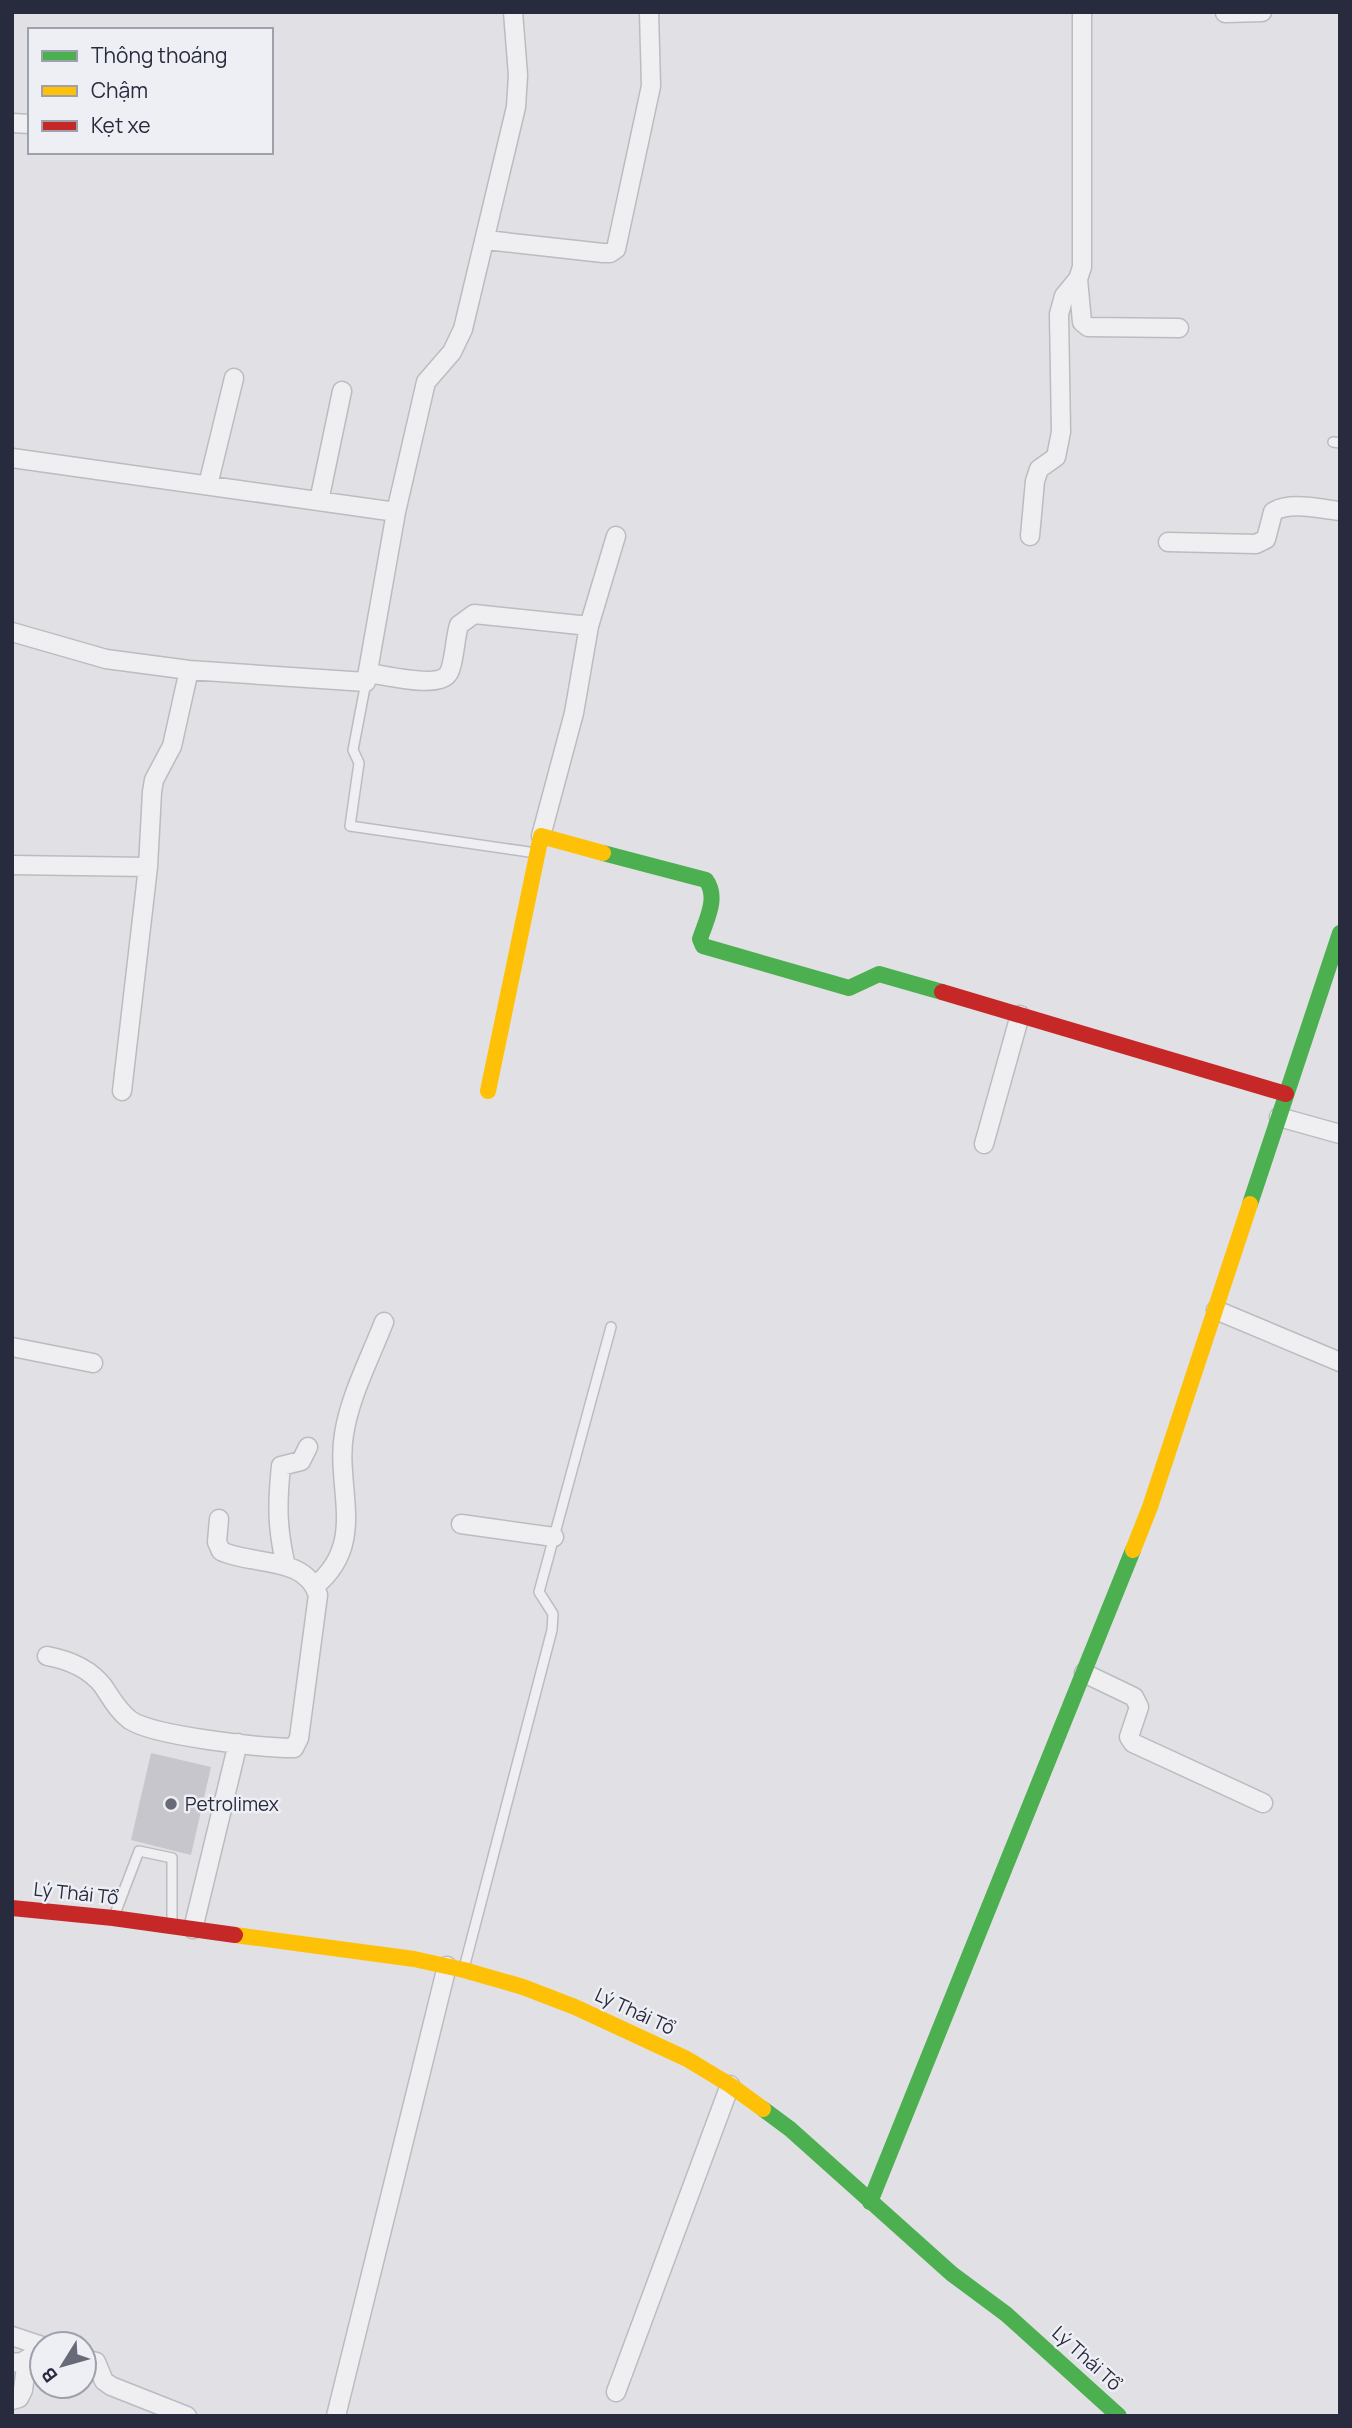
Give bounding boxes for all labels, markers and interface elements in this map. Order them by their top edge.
legend [28,28,273,154]
text: Thông thoáng [91,41,227,69]
text: Chậm [91,76,148,104]
text: Kẹt xe [91,111,150,139]
place label: Petrolimex [185,1791,279,1817]
marker: Petrolimex [163,1796,179,1812]
street label: Lý Thái Tổ [32,1876,120,1910]
street label: Lý Thái Tổ [591,1981,679,2041]
street label: Lý Thái Tổ [1047,2320,1127,2396]
north arrow [28,2330,98,2400]
text: B [35,2363,63,2388]

